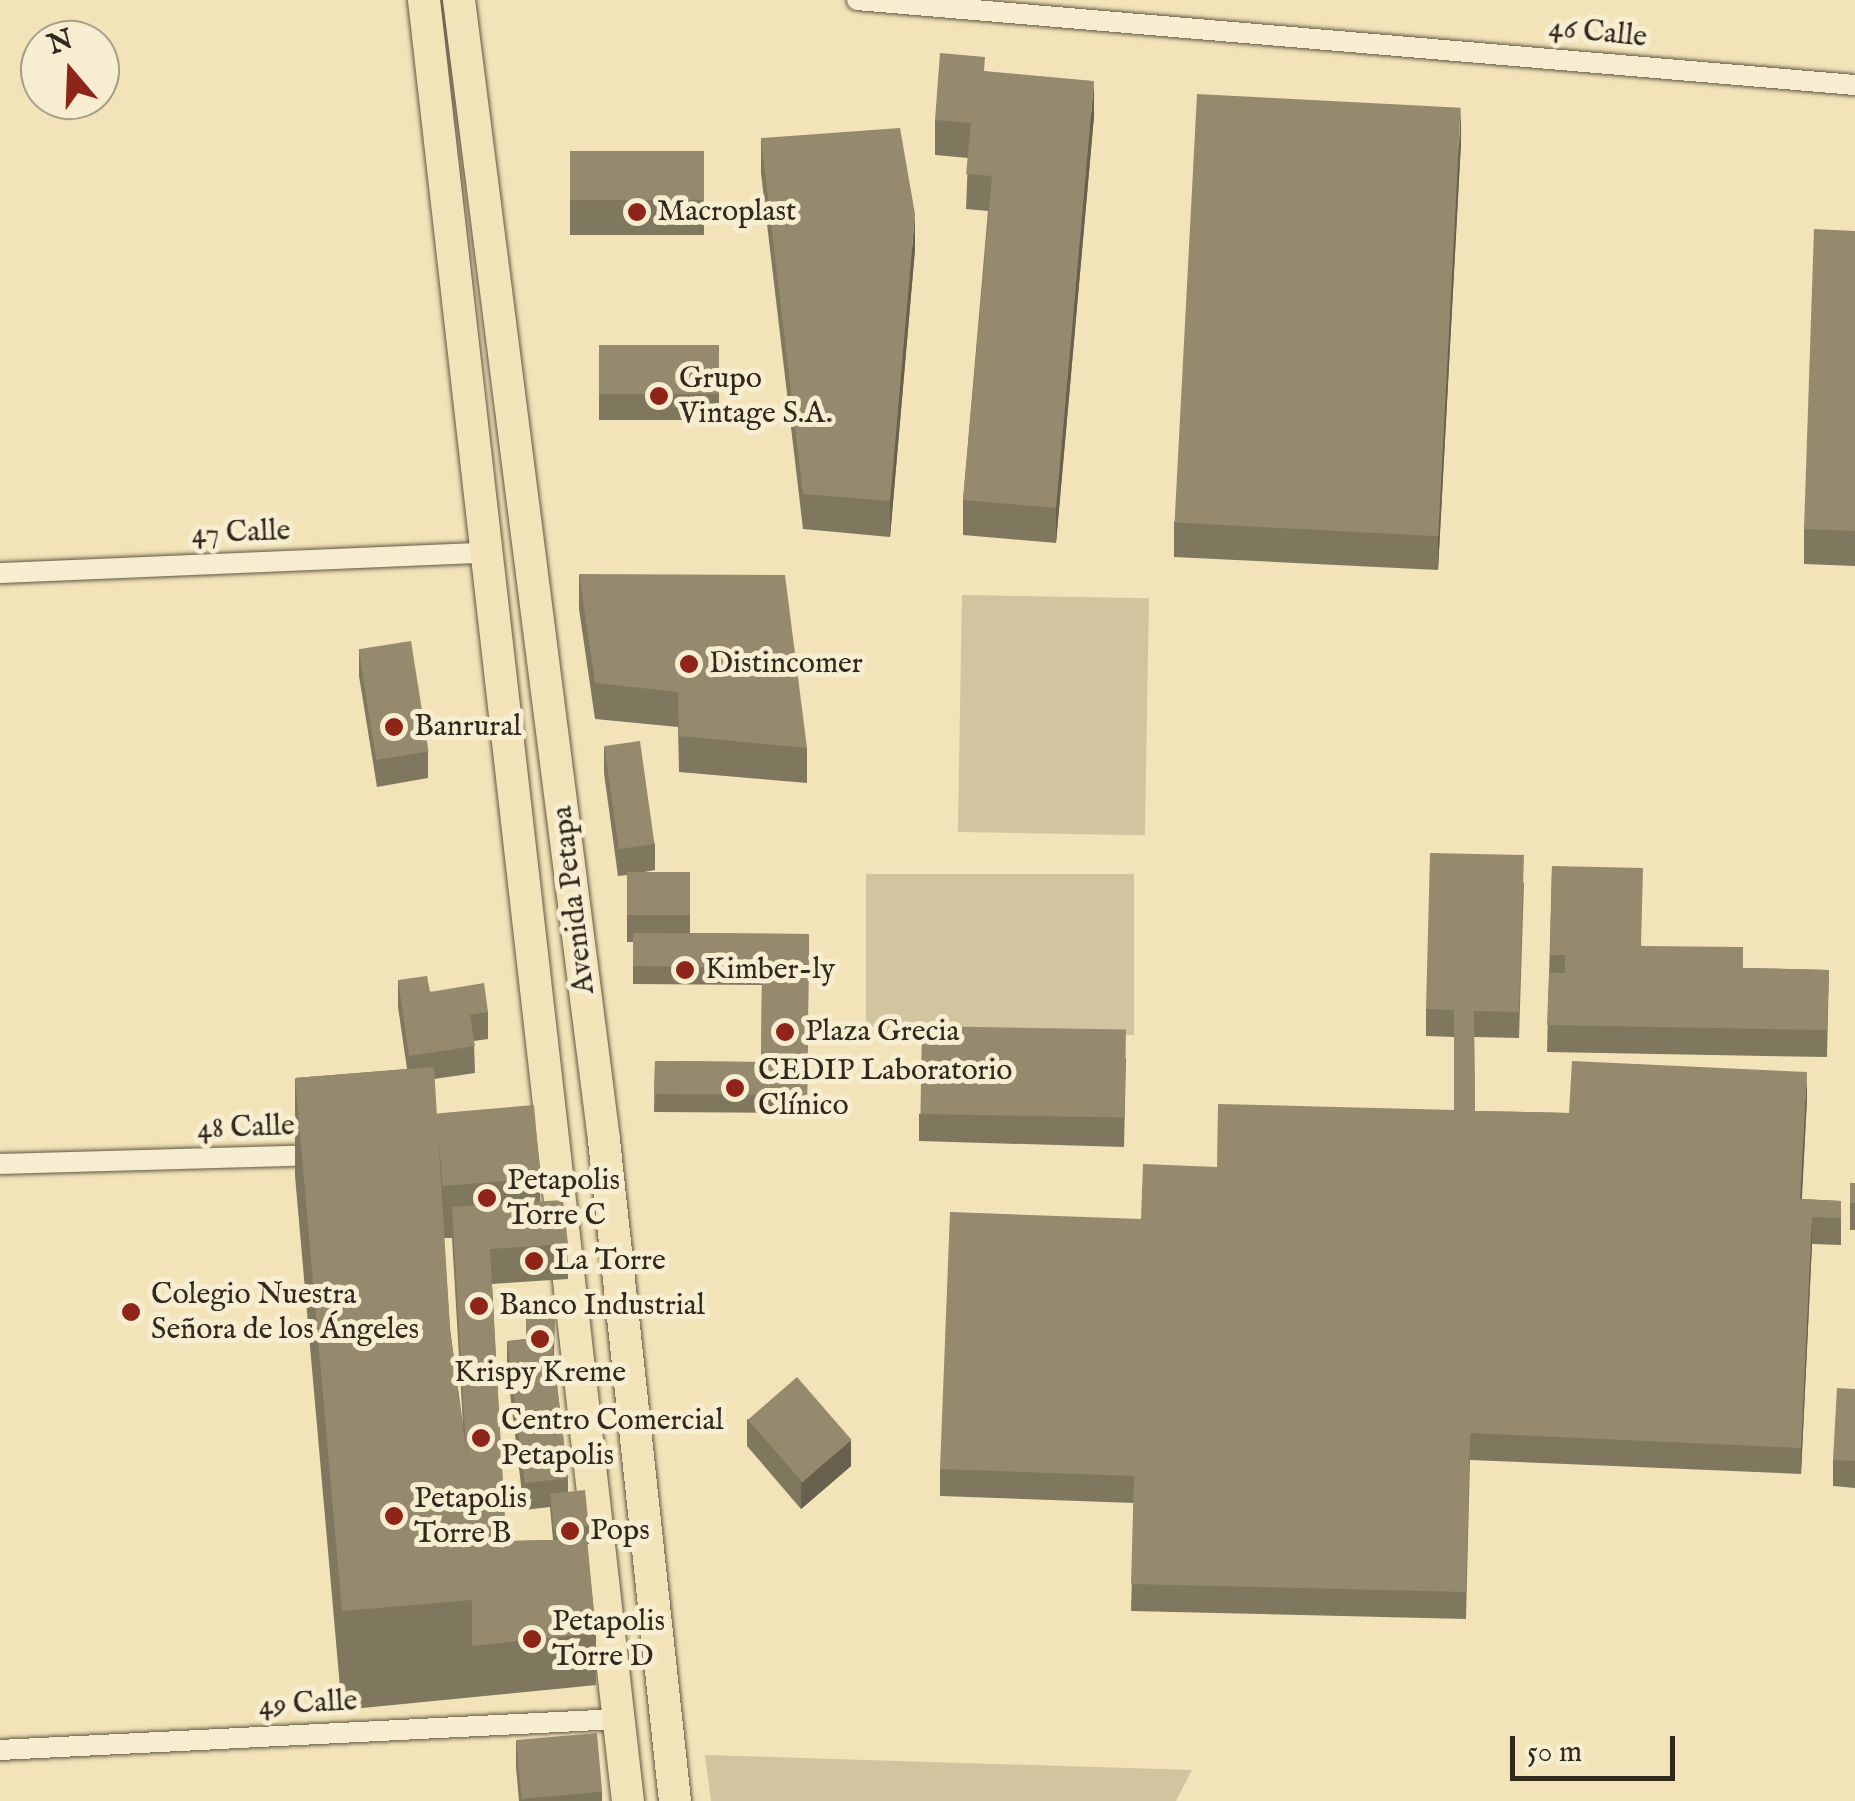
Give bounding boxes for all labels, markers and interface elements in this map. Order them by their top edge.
street label: 46 Calle [1547,10,1649,56]
north arrow [20,20,120,120]
text: N [44,23,78,64]
place label: Macroplast [657,194,796,230]
marker: Macroplast [626,201,648,223]
place label: Grupo Vintage S.A. [679,361,832,432]
marker: Grupo Vintage S.A. [648,385,670,407]
street label: 47 Calle [191,513,291,553]
place label: Distincomer [709,646,863,682]
marker: Distincomer [678,653,700,675]
place label: Banrural [414,709,522,745]
marker: Banrural [383,716,405,738]
street label: Avenida Petapa [545,804,603,996]
place label: Kimber-ly [705,952,835,988]
marker: Kimber-ly [674,959,696,981]
place label: Plaza Grecia [805,1014,959,1050]
marker: Plaza Grecia [774,1021,796,1043]
place label: CEDIP Laboratorio Clínico [758,1053,1013,1124]
marker: CEDIP Laboratorio Clínico [722,1075,748,1101]
street label: 48 Calle [197,1108,295,1148]
place label: Petapolis Torre C [507,1163,620,1234]
marker: Petapolis Torre C [476,1187,498,1209]
place label: La Torre [554,1243,666,1279]
marker: La Torre [523,1250,545,1272]
place label: Colegio Nuestra Señora de los Ángeles [151,1277,419,1348]
place label: Banco Industrial [499,1288,705,1324]
marker: Banco Industrial [468,1295,490,1317]
marker: Colegio Nuestra Señora de los Ángeles [120,1301,142,1323]
marker: Krispy Kreme [529,1328,551,1350]
place label: Krispy Kreme [454,1355,626,1391]
place label: Centro Comercial Petapolis [501,1403,724,1474]
marker: Centro Comercial Petapolis [470,1427,492,1449]
place label: Petapolis Torre B [414,1481,527,1552]
marker: Petapolis Torre B [383,1505,405,1527]
place label: Pops [590,1513,650,1549]
marker: Pops [559,1520,581,1542]
place label: Petapolis Torre D [552,1604,665,1674]
marker: Petapolis Torre D [521,1628,543,1650]
street label: 49 Calle [258,1683,358,1725]
scale bar [1515,1716,1680,1778]
text: 50 m [1527,1734,1582,1772]

